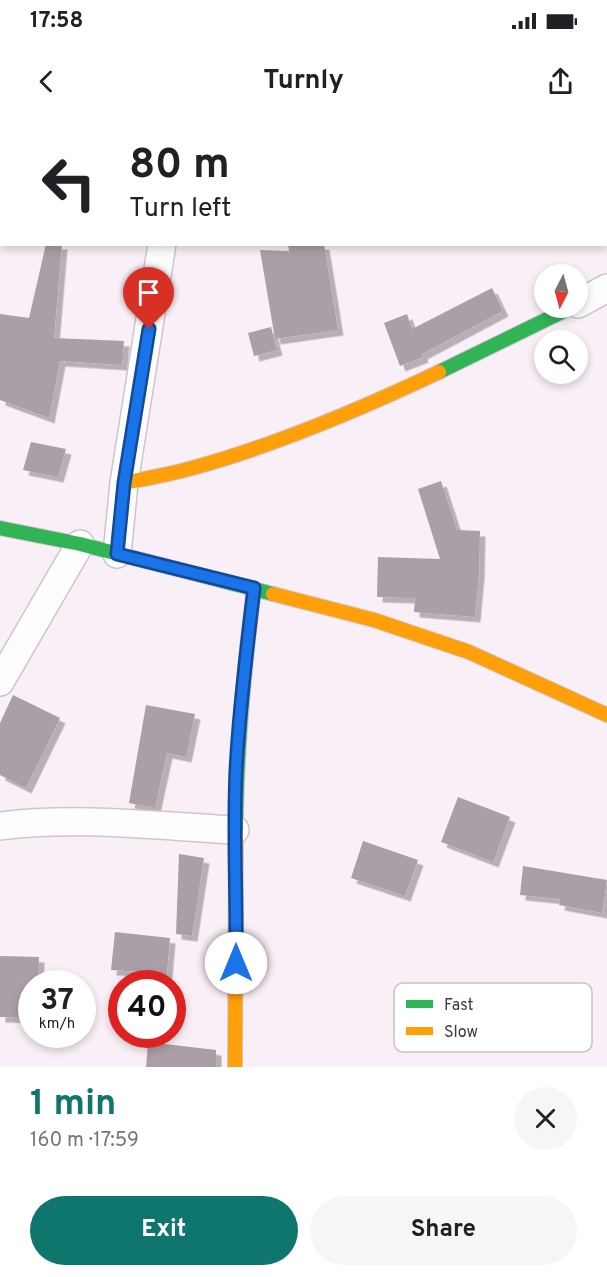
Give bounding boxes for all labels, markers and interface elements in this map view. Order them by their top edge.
text: 17:58 [30,8,83,35]
text: Turnly [263,64,344,98]
icon: back [30,65,63,98]
icon: share [544,65,577,98]
text: 80 m [129,140,230,193]
icon: left [30,144,108,222]
text: Turn left [129,192,231,226]
north arrow [534,264,588,318]
map controls [534,264,588,384]
pin [123,267,174,329]
icon: arrive [132,276,165,309]
button: search [534,330,588,384]
position arrow [204,931,268,995]
speed limit sign: 40 [108,970,186,1048]
text: 37 [40,983,74,1020]
legend [394,983,592,1052]
text: Fast [444,996,474,1016]
text: km/h [39,1015,75,1034]
text: Slow [444,1023,478,1043]
text: 1 min [30,1082,116,1128]
button: close [514,1087,577,1150]
text: 160 m · 17:59 [30,1128,139,1154]
button: Exit [30,1196,298,1265]
button: Share [310,1196,577,1265]

